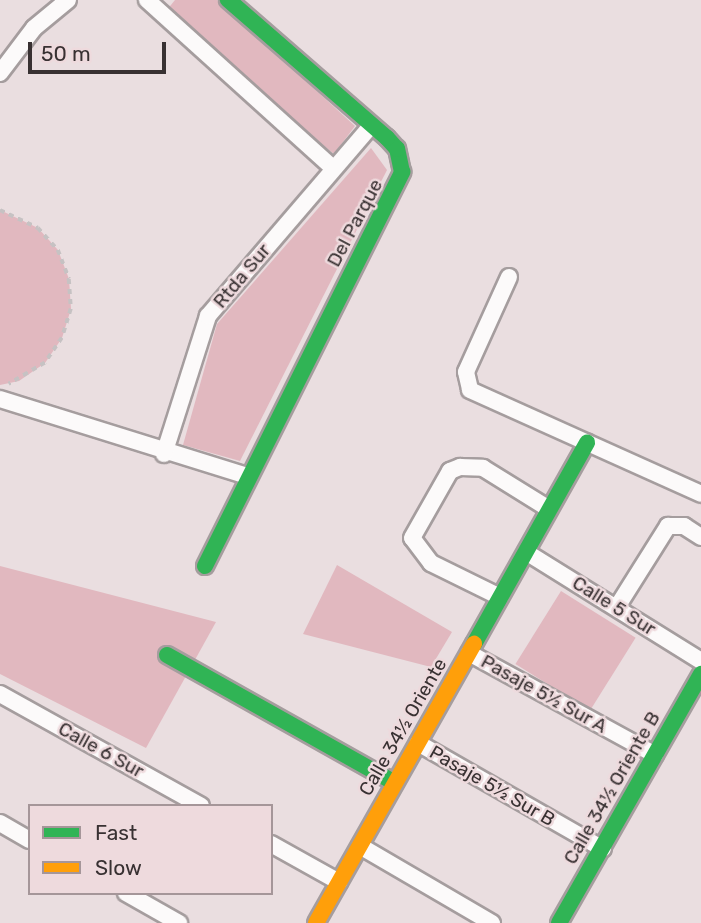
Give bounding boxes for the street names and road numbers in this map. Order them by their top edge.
street label: Del Parque [322,175,388,271]
street label: Rtda Sur [209,239,275,313]
street label: Calle 5 Sur [568,571,660,641]
street label: Pasaje 5½ Sur A [477,650,611,738]
street label: Calle 34½ Oriente [354,654,452,800]
street label: Calle 34½ Oriente B [559,708,665,868]
street label: Calle 6 Sur [54,717,148,783]
street label: Pasaje 5½ Sur B [425,741,559,831]

